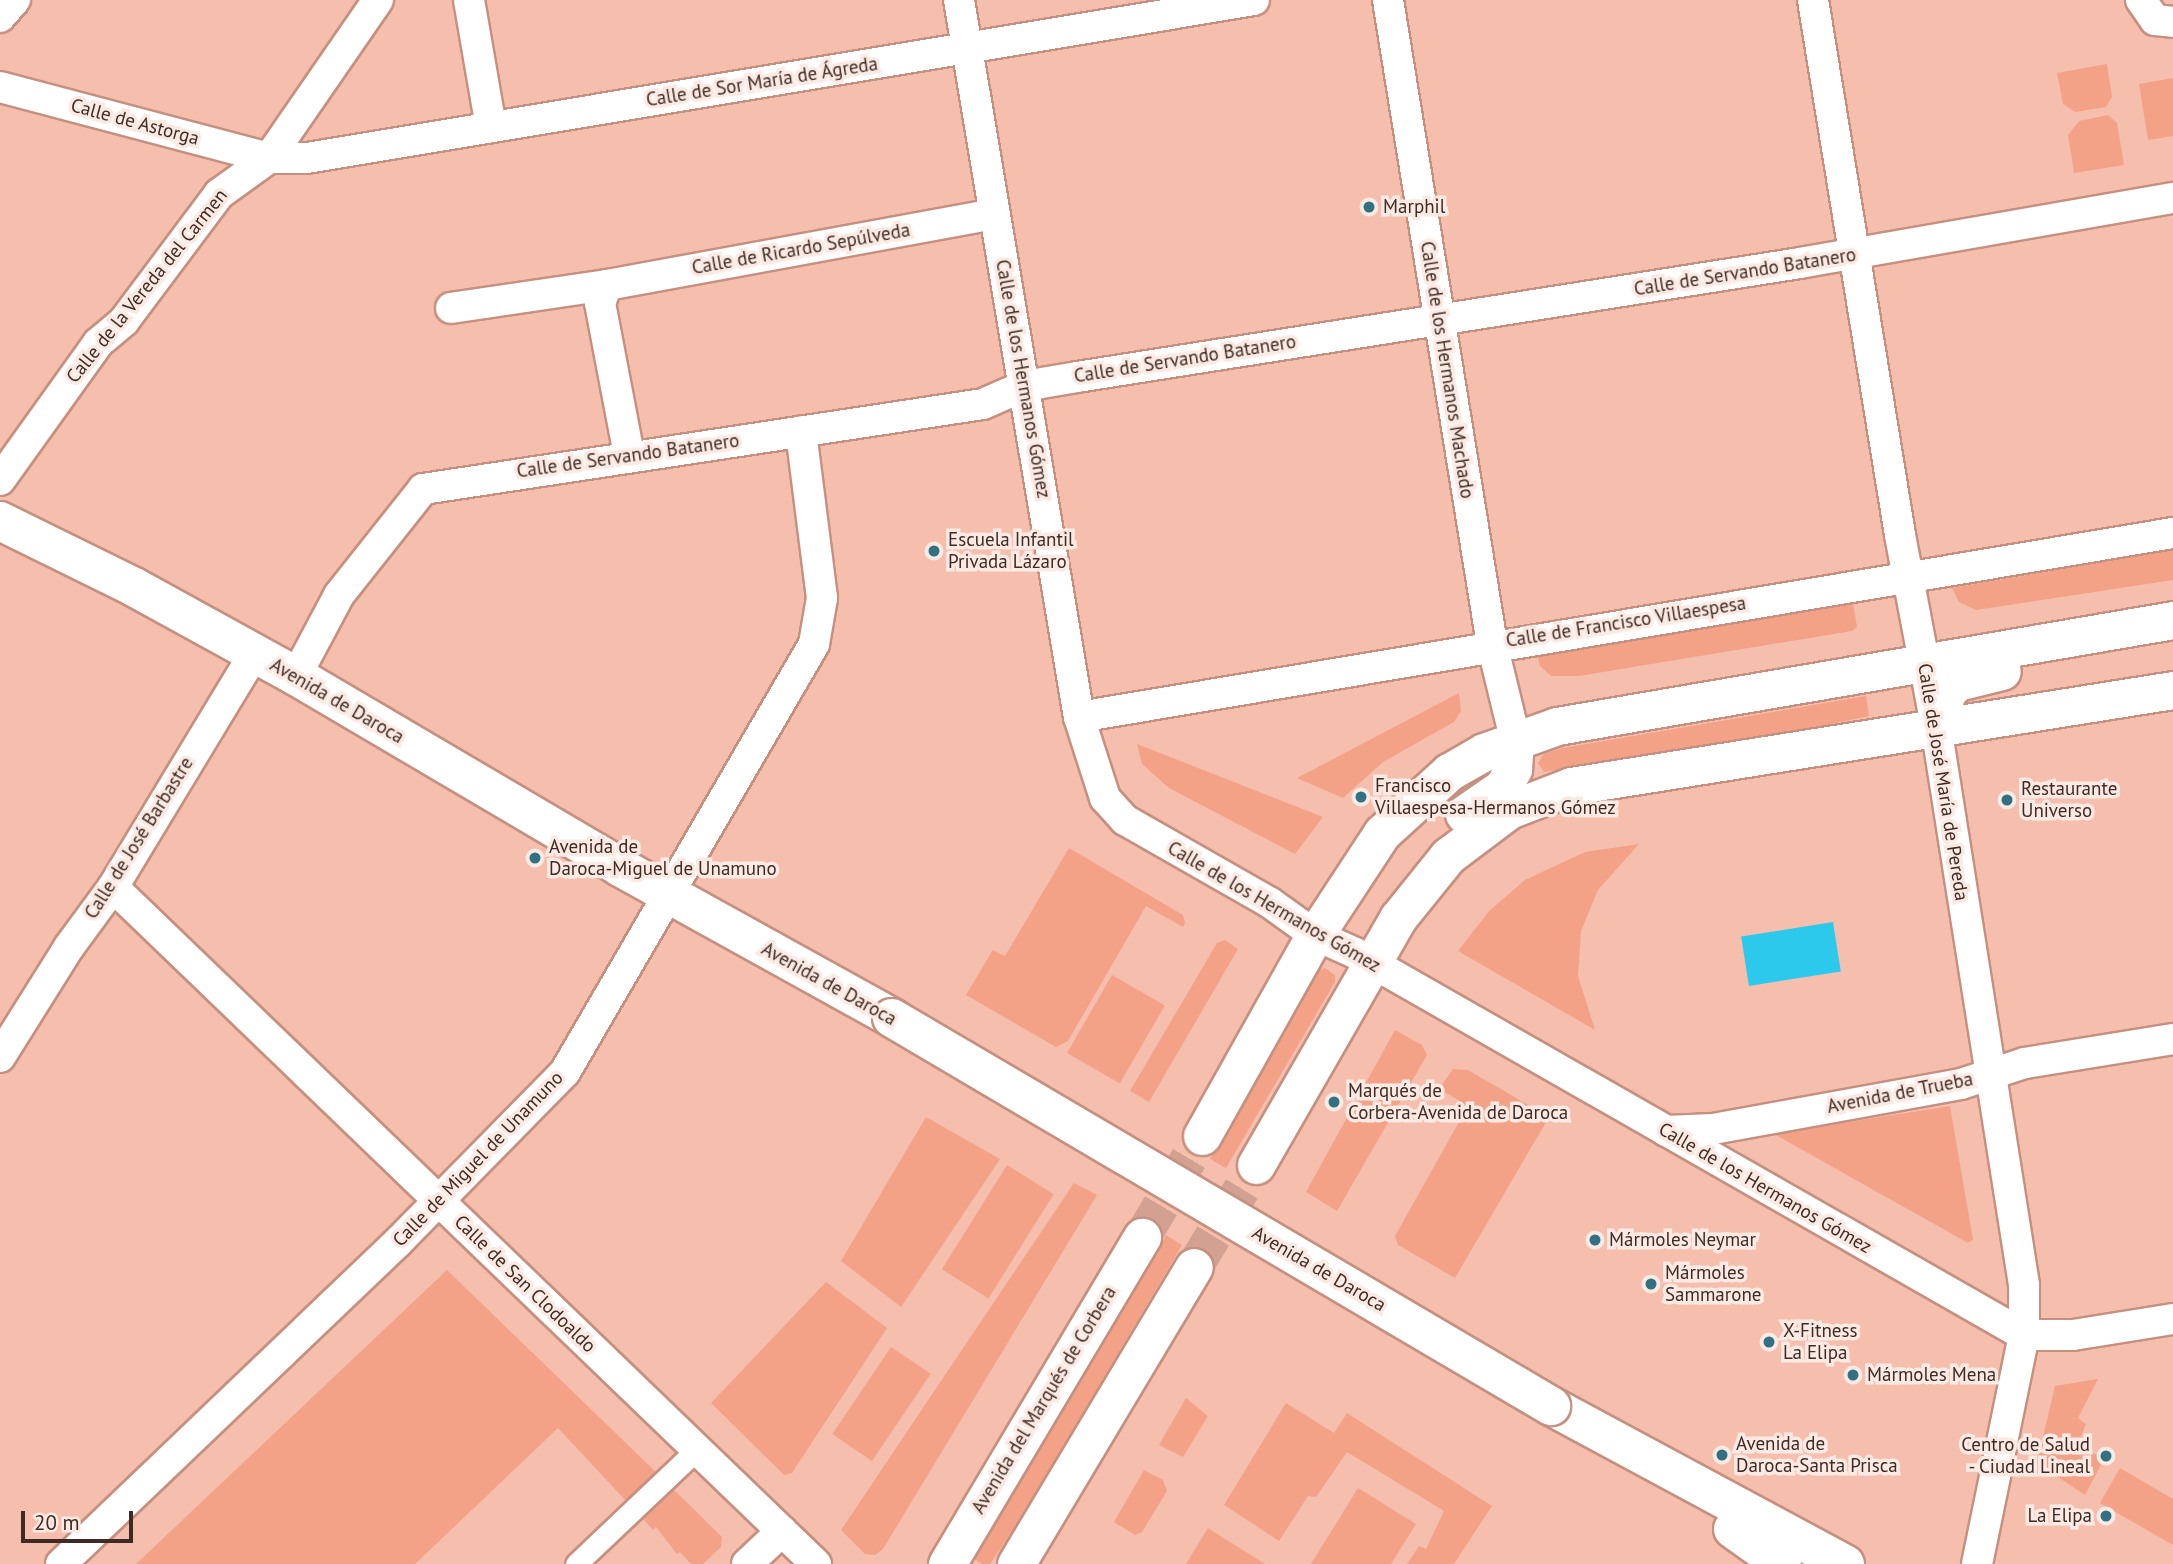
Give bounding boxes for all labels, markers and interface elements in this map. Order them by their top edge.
street label: Calle de Sor María de Ágreda [644,52,880,112]
street label: Calle de Astorga [68,94,202,150]
street label: Calle de la Vereda del Carmen [62,184,232,388]
place label: Marphil [1383,196,1445,218]
marker: Marphil [1361,199,1377,215]
street label: Calle de Ricardo Sepúlveda [690,219,912,279]
street label: Calle de los Hermanos Machado [1415,240,1479,500]
street label: Calle de Servando Batanero [1632,243,1858,301]
street label: Calle de los Hermanos Gómez [991,258,1055,500]
street label: Calle de Servando Batanero [1072,330,1298,388]
street label: Calle de Servando Batanero [515,429,741,483]
place label: Escuela Infantil Privada Lázaro [948,529,1074,573]
marker: Escuela Infantil Privada Lázaro [926,543,942,559]
street label: Calle de Francisco Villaespesa [1504,592,1748,652]
street label: Avenida de Daroca [266,653,408,749]
street label: Calle de José María de Pereda [1913,662,1973,902]
street label: Calle de José Barbastre [80,753,198,923]
place label: Francisco Villaespesa-Hermanos Gómez [1375,775,1616,819]
place label: Restaurante Universo [2021,778,2117,822]
marker: Francisco Villaespesa-Hermanos Gómez [1353,789,1369,805]
marker: Restaurante Universo [1999,792,2015,808]
place label: Avenida de Daroca-Miguel de Unamuno [549,836,777,880]
street label: Calle de los Hermanos Gómez [1163,837,1385,977]
marker: Avenida de Daroca-Miguel de Unamuno [527,850,543,866]
street label: Avenida de Daroca [758,938,900,1030]
street label: Calle de Miguel de Unamuno [388,1067,568,1251]
street label: Avenida de Trueba [1825,1068,1975,1118]
place label: Marqués de Corbera-Avenida de Daroca [1348,1080,1568,1124]
marker: Marqués de Corbera-Avenida de Daroca [1326,1094,1342,1110]
street label: Calle de los Hermanos Gómez [1654,1118,1876,1258]
street label: Calle de San Clodoaldo [449,1210,601,1358]
street label: Avenida de Daroca [1248,1221,1390,1317]
place label: Mármoles Neymar [1609,1229,1756,1251]
marker: Mármoles Neymar [1587,1232,1603,1248]
place label: Mármoles Sammarone [1665,1262,1761,1306]
marker: Mármoles Sammarone [1643,1276,1659,1292]
street label: Avenida del Marqués de Corbera [967,1282,1121,1518]
place label: X-Fitness La Elipa [1783,1320,1857,1364]
marker: X-Fitness La Elipa [1761,1334,1777,1350]
place label: Mármoles Mena [1867,1364,1996,1386]
marker: Mármoles Mena [1845,1367,1861,1383]
place label: Avenida de Daroca-Santa Prisca [1736,1433,1898,1477]
place label: Centro de Salud - Ciudad Lineal [1961,1434,2090,1478]
marker: Centro de Salud - Ciudad Lineal [2096,1446,2116,1466]
marker: Avenida de Daroca-Santa Prisca [1714,1447,1730,1463]
scale bar [24,1498,136,1542]
place label: La Elipa [2028,1505,2092,1527]
marker: La Elipa [2098,1508,2114,1524]
text: 20 m [34,1509,80,1536]

